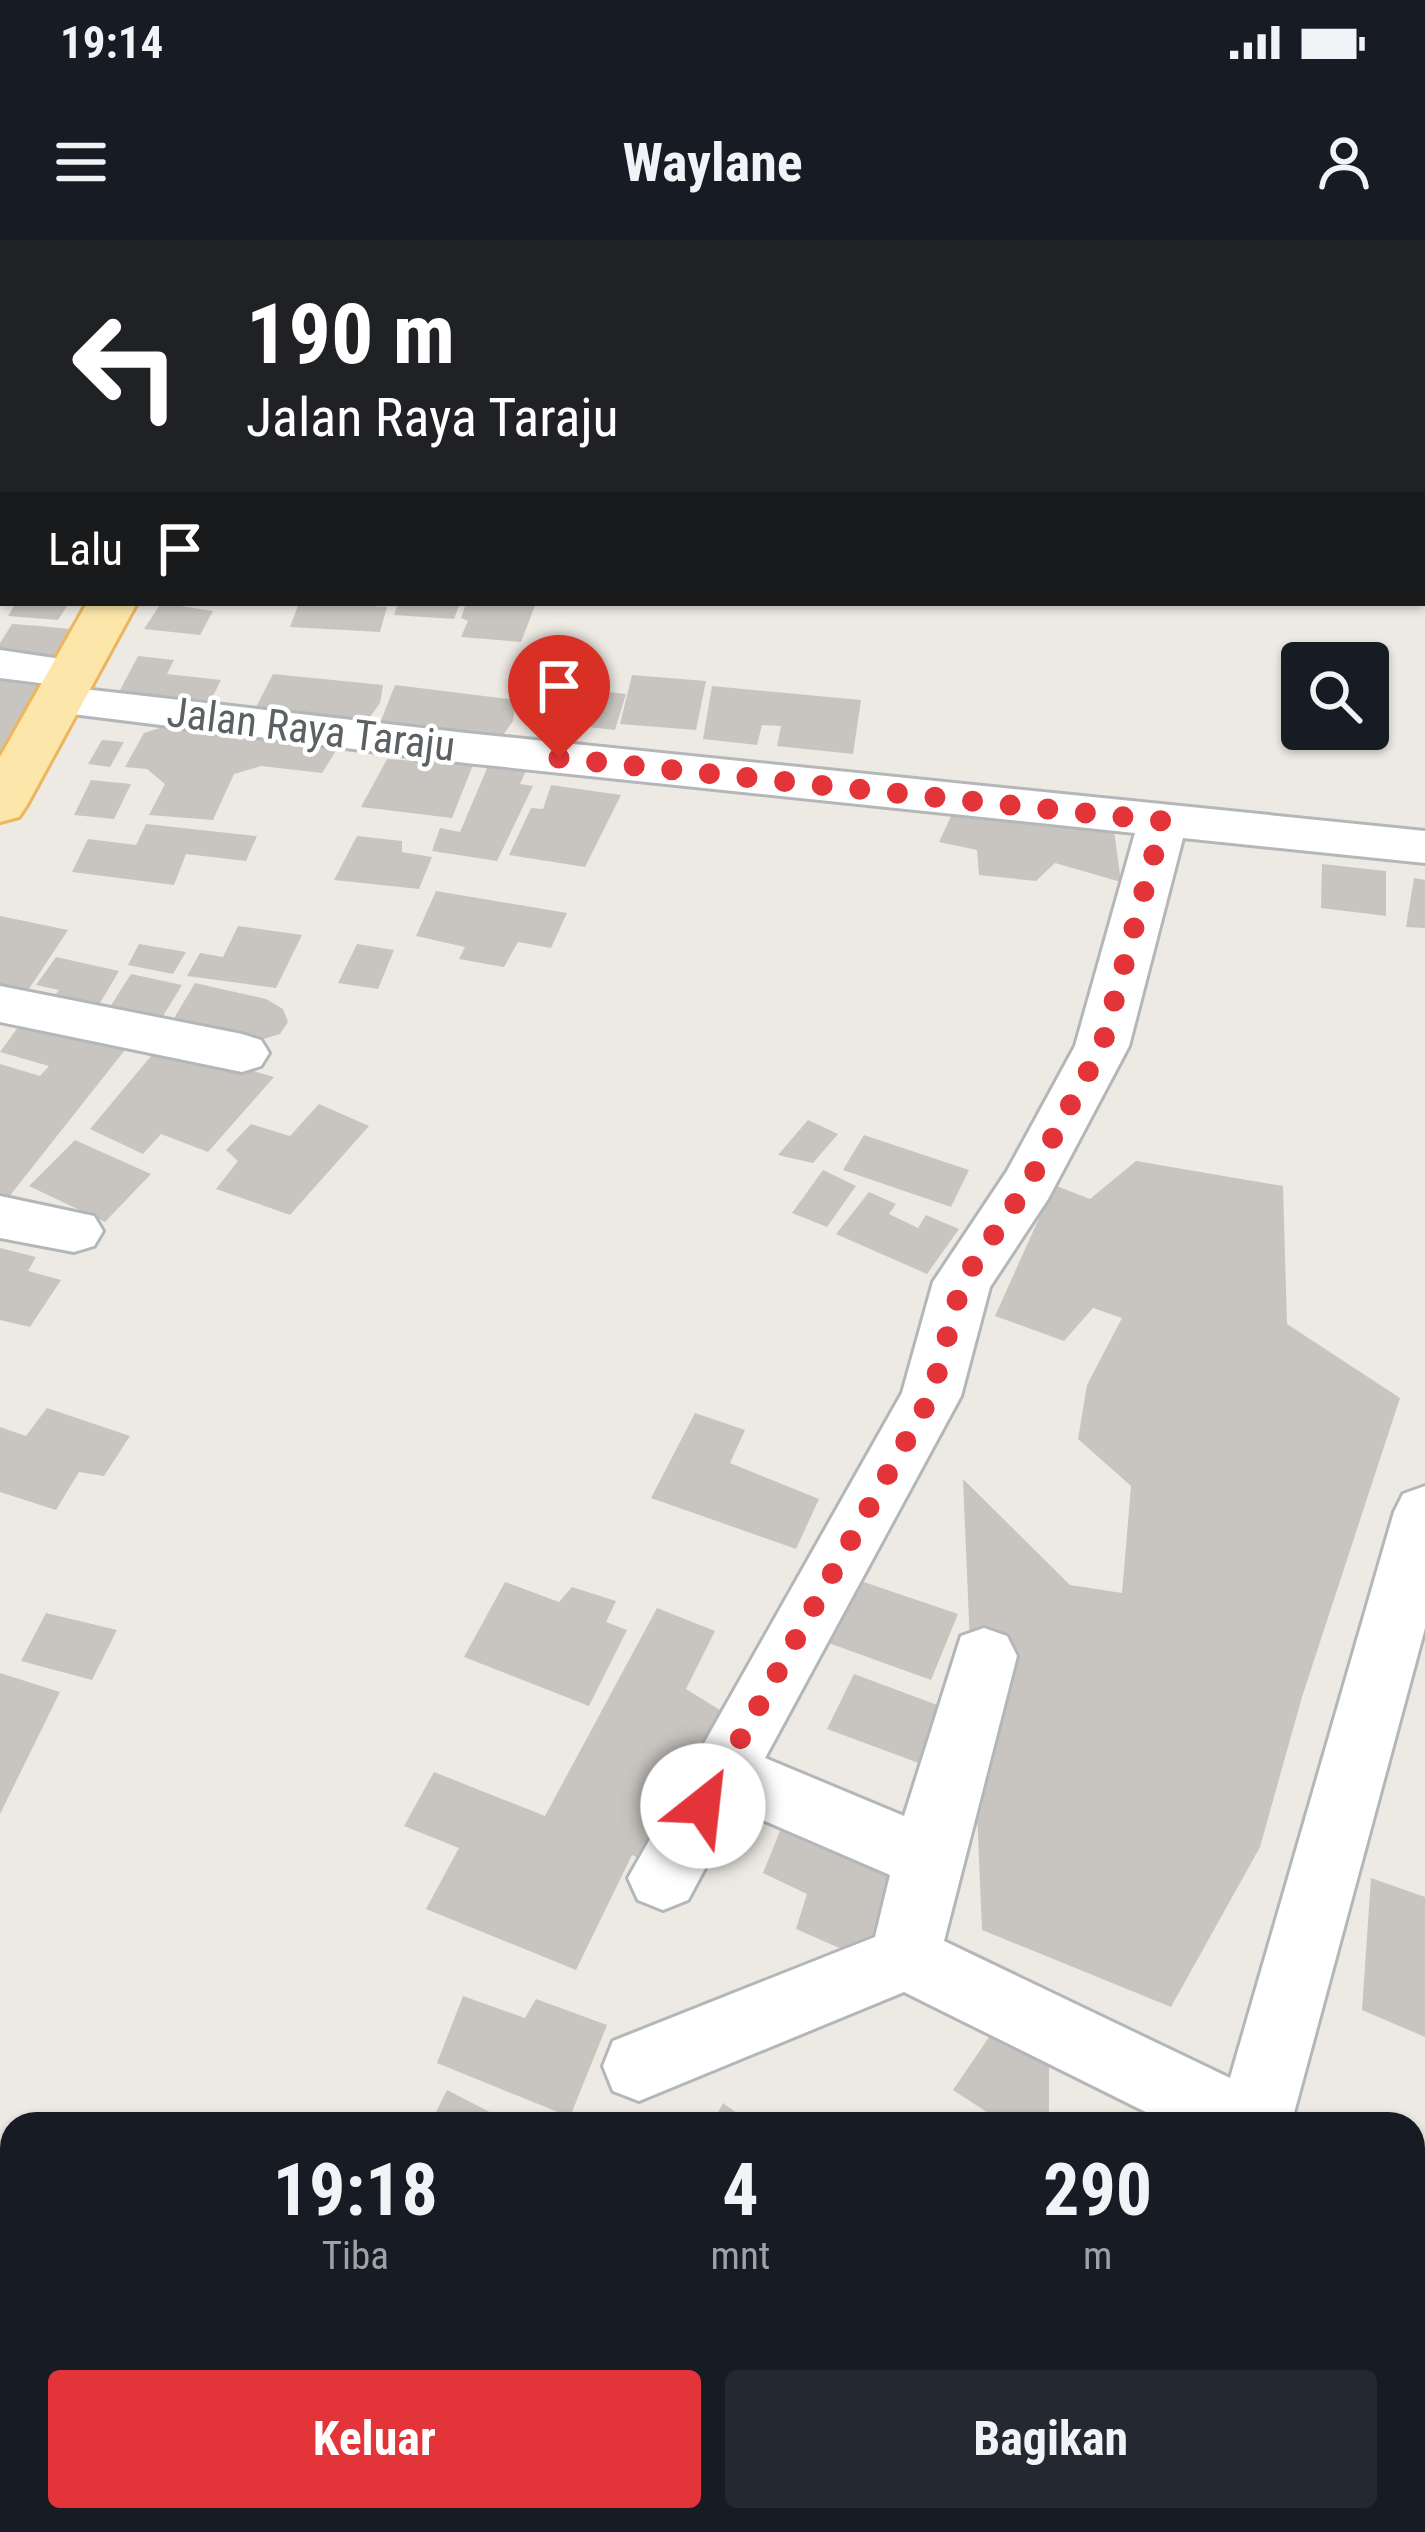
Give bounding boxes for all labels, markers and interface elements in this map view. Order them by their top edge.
text: 19:14 [60,16,163,69]
icon: menu [48,129,114,195]
icon: person [1311,129,1377,195]
text: Waylane [622,131,803,194]
text: 190 m [246,285,455,384]
icon: left [48,288,204,444]
text: Jalan Raya Taraju [246,386,619,449]
icon: arrive [147,516,213,582]
text: Lalu [48,523,123,576]
pin [508,635,610,758]
map controls [1281,642,1389,750]
button: search [1281,642,1389,750]
icon: arrive [526,653,592,719]
street label: Jalan Raya Taraju [164,687,458,771]
position arrow [640,1743,766,1869]
text: 19:18 [273,2148,438,2233]
text: 4 [722,2148,759,2233]
text: 290 [1043,2148,1152,2233]
text: Tiba [322,2233,389,2279]
text: mnt [711,2233,770,2279]
text: m [1083,2233,1112,2279]
button: Keluar [48,2370,701,2508]
button: Bagikan [725,2370,1377,2508]

